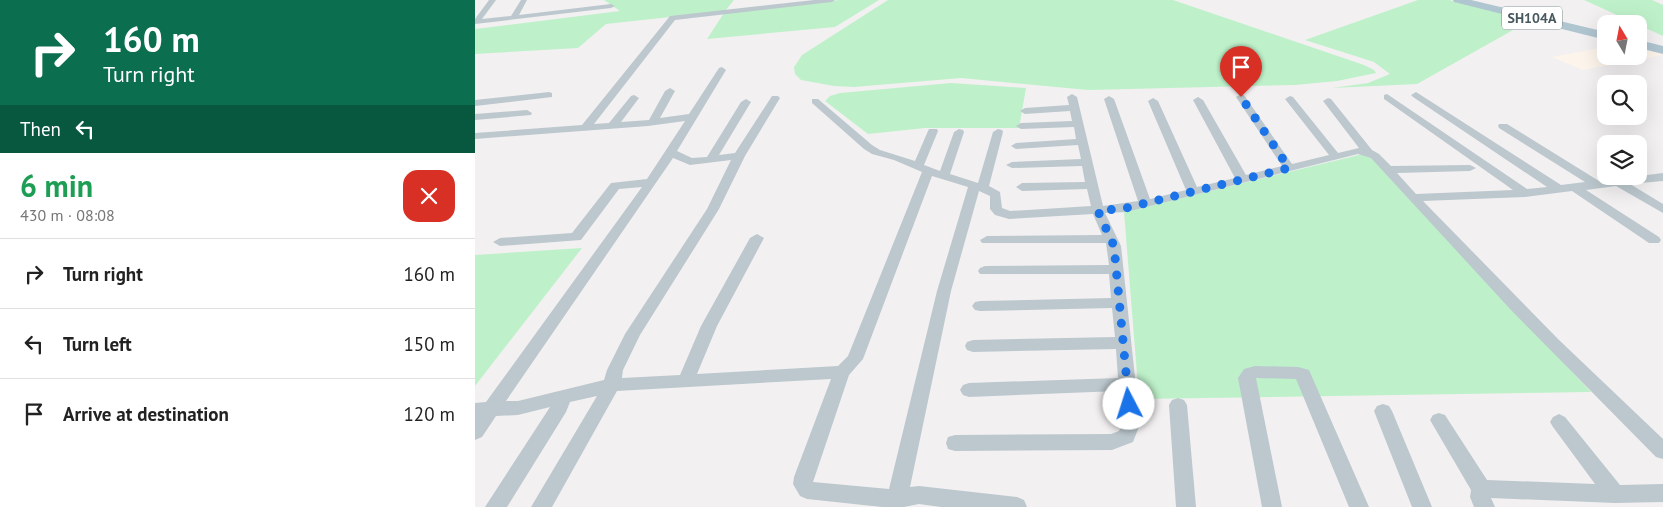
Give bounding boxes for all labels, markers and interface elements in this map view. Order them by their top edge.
road number: SH104A [1502,7,1562,30]
north arrow [1597,15,1647,65]
map controls [1597,15,1647,185]
text: 160 m [103,16,200,62]
icon: right [20,20,85,85]
pin [1220,46,1262,97]
icon: arrive [1227,53,1255,81]
text: Turn right [103,60,195,88]
button: search [1597,75,1647,125]
icon: left [71,115,99,143]
text: Then [20,117,61,141]
button: layers [1597,135,1647,185]
text: 6 min [20,166,93,205]
button: close [403,170,455,222]
text: 430 m · 08:08 [20,205,115,225]
icon: right [20,260,48,288]
text: Turn right [63,262,143,286]
text: 160 m [403,262,455,286]
icon: left [20,330,48,358]
text: Turn left [63,332,132,356]
text: 150 m [403,332,455,356]
position arrow [1102,377,1154,429]
icon: arrive [20,400,48,428]
text: Arrive at destination [63,402,229,426]
text: 120 m [403,402,455,426]

